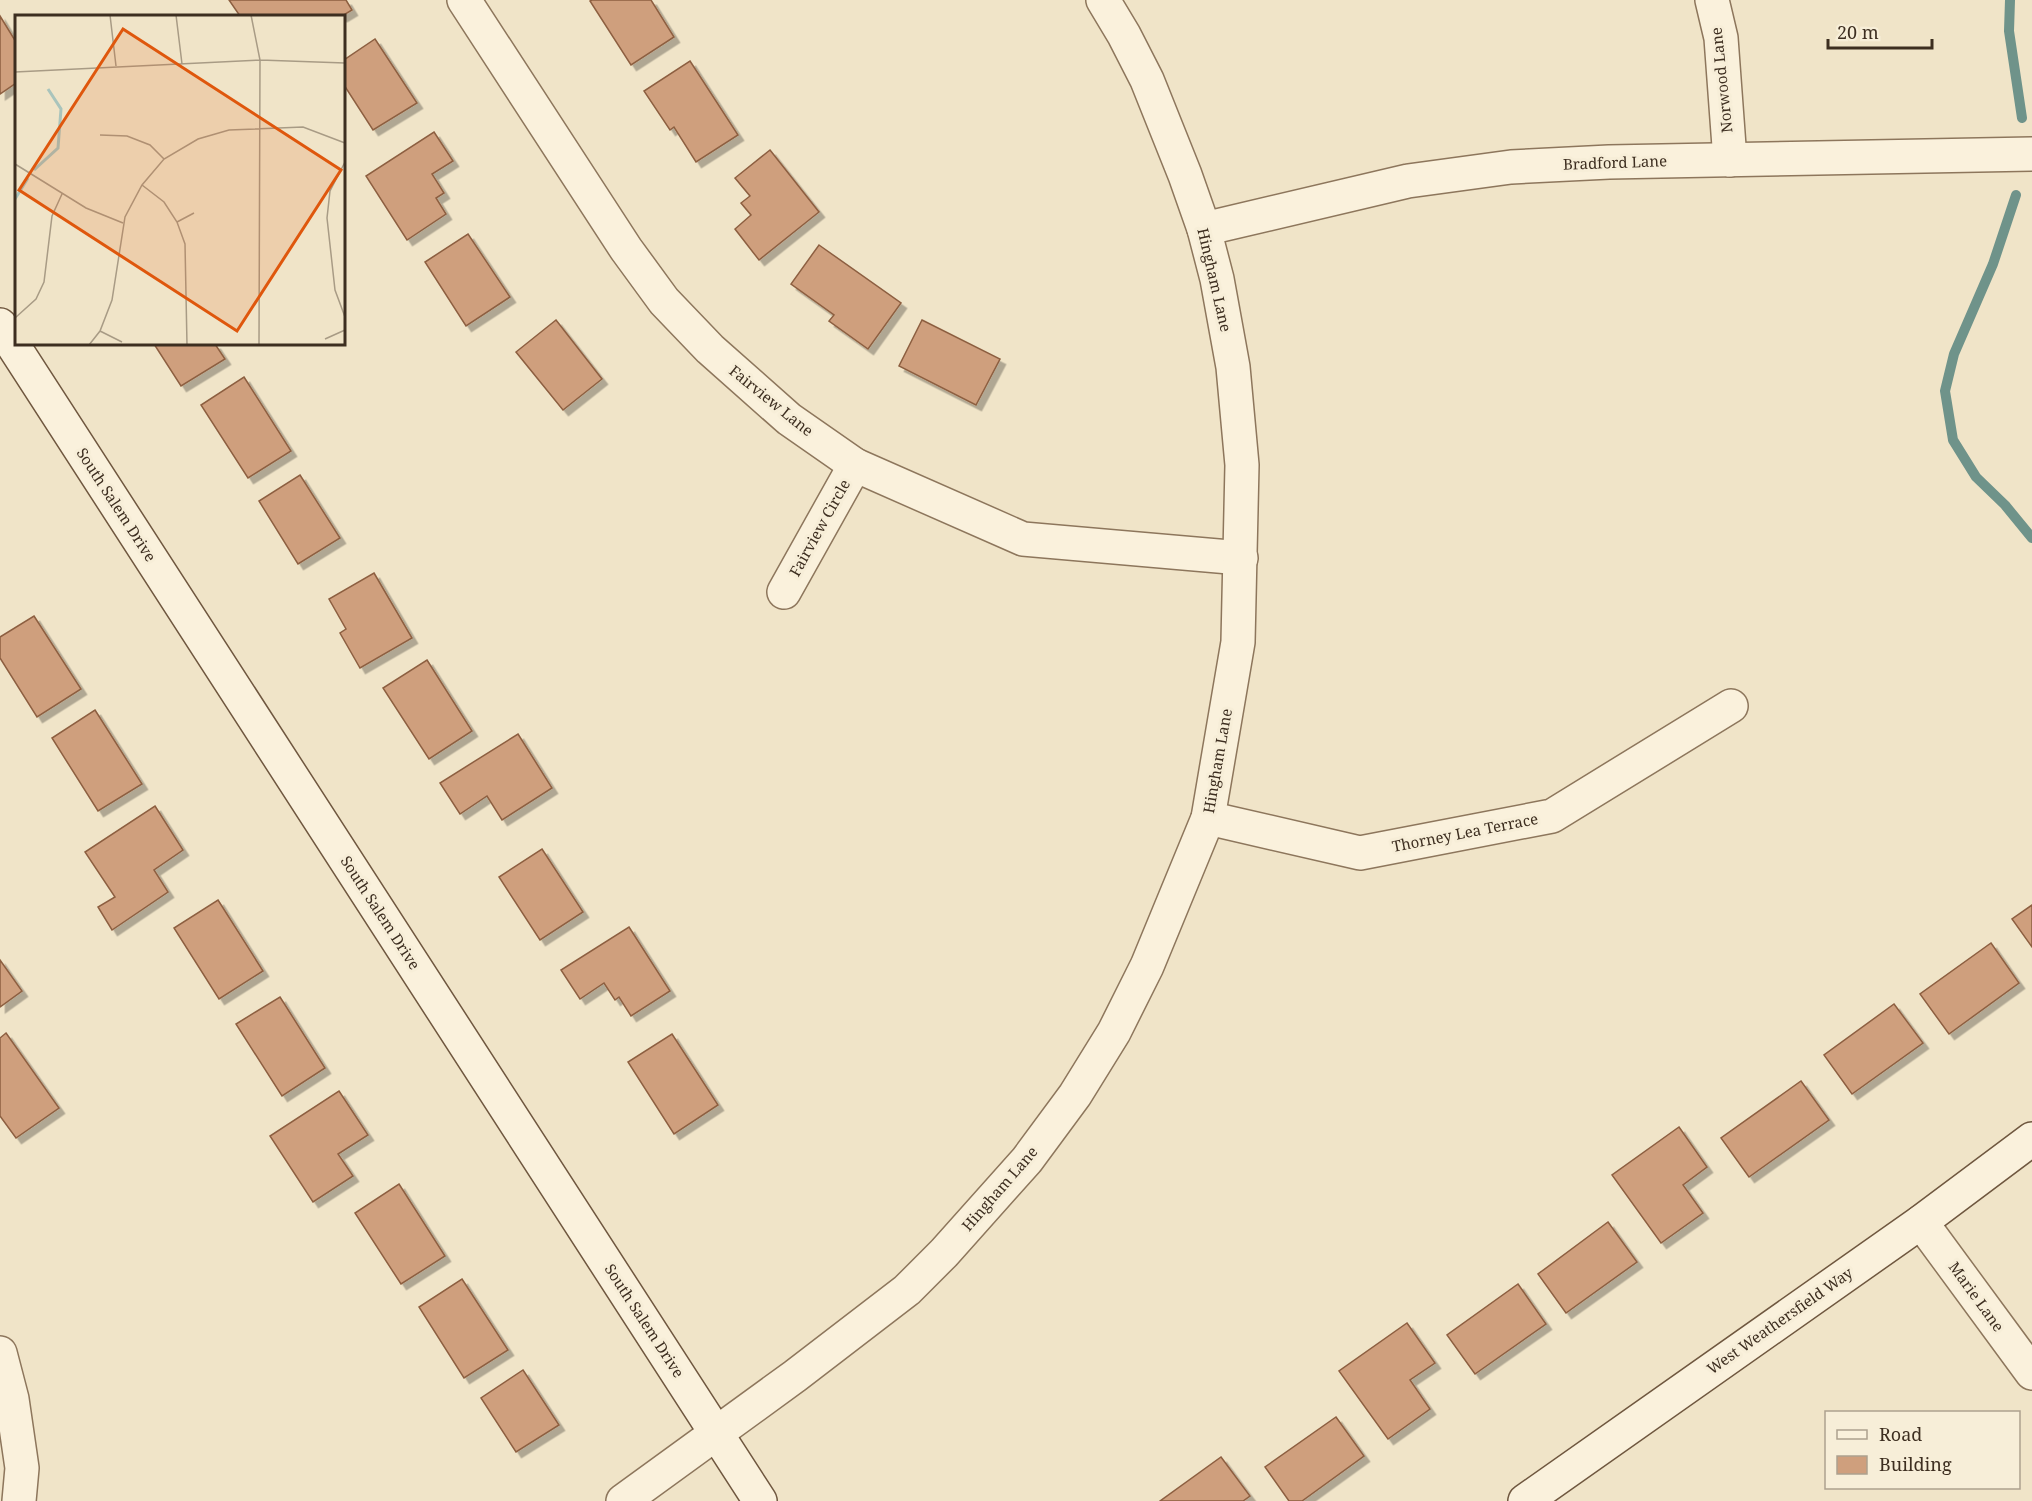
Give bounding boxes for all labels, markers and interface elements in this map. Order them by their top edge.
scale bar [1828,12,1932,50]
inset map [15,15,345,345]
text: 20 m [1837,20,1879,44]
street label: Norwood Lane [1706,26,1736,134]
street label: Bradford Lane [1563,150,1667,174]
street label: Hingham Lane [1193,226,1237,334]
street label: Fairview Lane [726,360,818,440]
street label: South Salem Drive [73,444,161,565]
street label: Fairview Circle [784,475,854,580]
street label: Hingham Lane [1198,707,1236,815]
street label: Thorney Lea Terrace [1390,808,1540,856]
street label: South Salem Drive [337,852,425,973]
street label: Hingham Lane [957,1142,1042,1235]
street label: Marie Lane [1945,1257,2009,1335]
street label: South Salem Drive [601,1260,689,1381]
street label: West Weathersfield Way [1703,1262,1857,1378]
legend [1825,1411,2020,1489]
text: Road [1879,1422,1922,1446]
text: Building [1879,1452,1952,1476]

